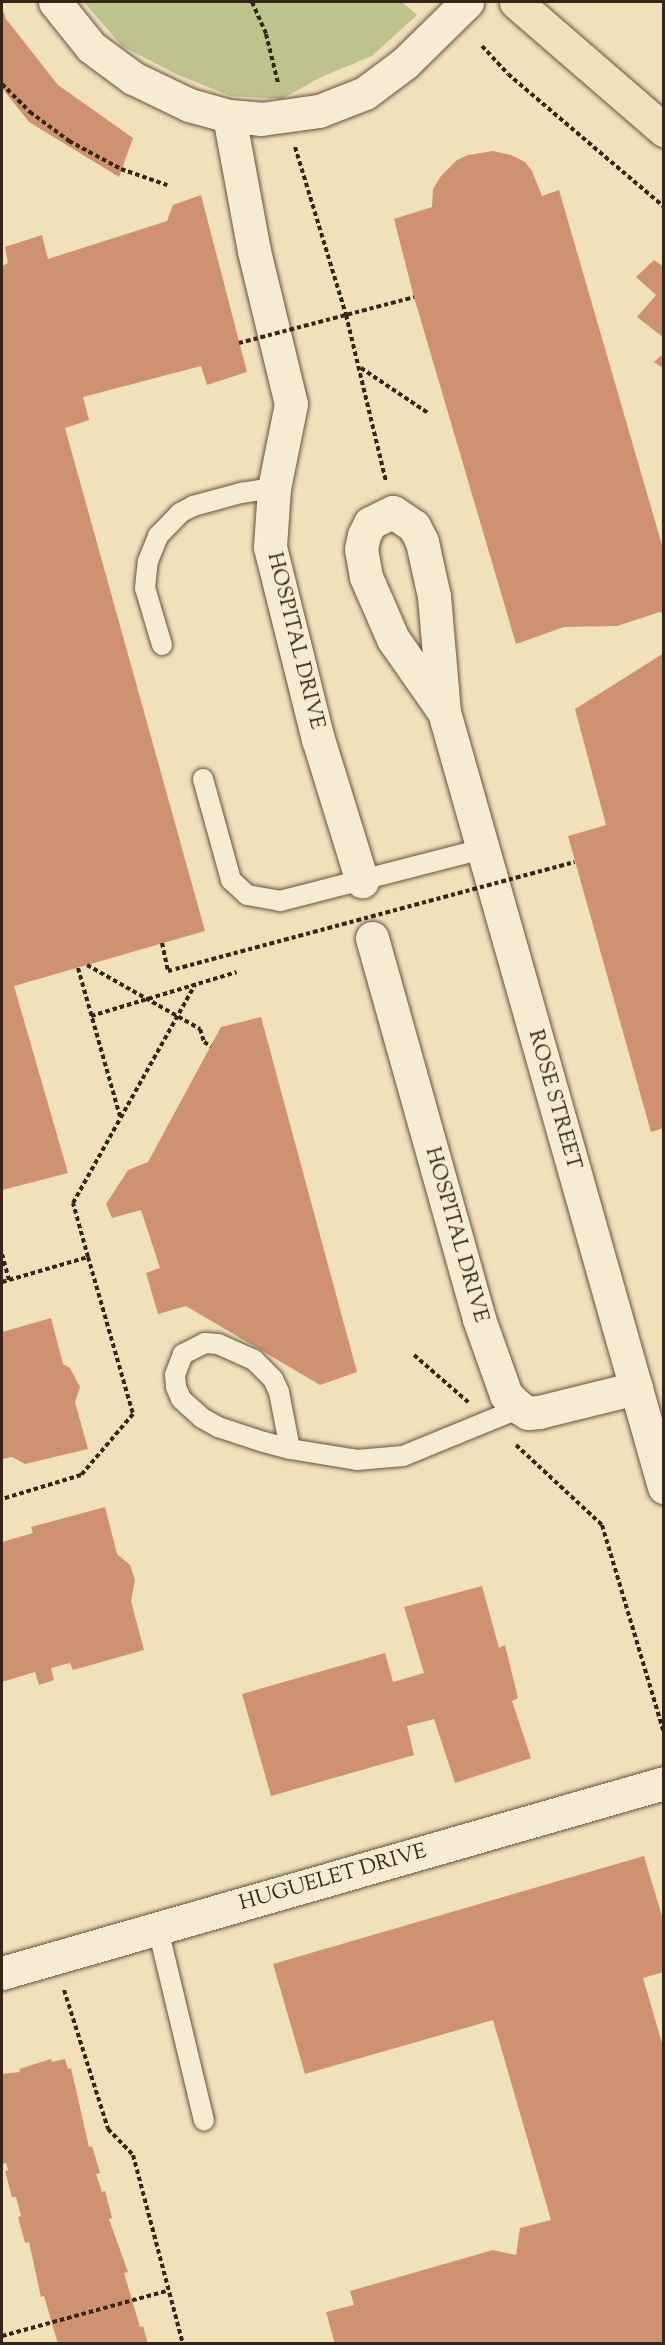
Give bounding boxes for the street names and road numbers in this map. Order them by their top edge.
street label: HOSPITAL DRIVE [261,550,329,732]
street label: ROSE STREET [522,1027,586,1173]
street label: HOSPITAL DRIVE [419,1144,493,1326]
street label: HUGUELET DRIVE [237,1839,429,1917]

